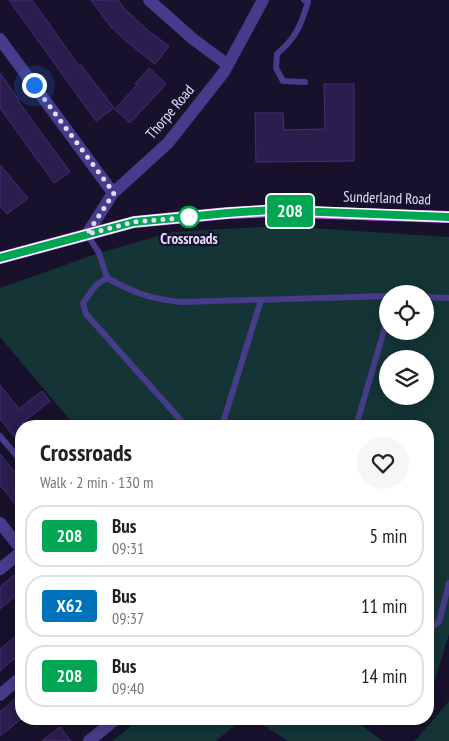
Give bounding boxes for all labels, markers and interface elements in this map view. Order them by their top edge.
your location [22,73,47,98]
street label: Thorpe Road [141,81,198,143]
street label: Sunderland Road [343,186,431,209]
line badge: 208 [261,195,319,227]
text: 208 [277,199,303,222]
marker: Crossroads [178,206,200,228]
place label: Crossroads [160,229,218,248]
map controls [379,285,434,405]
button: locate [379,285,434,340]
button: layers [379,350,434,405]
text: Crossroads [40,437,132,468]
button: heart [357,437,409,489]
text: Walk · 2 min · 130 m [40,472,153,492]
text: Bus [112,514,136,538]
text: 208 [57,524,82,547]
text: 5 min [370,524,407,548]
text: 09:31 [112,538,144,558]
text: Bus [112,584,136,608]
text: X62 [56,594,83,617]
text: 11 min [361,594,407,618]
text: 09:37 [112,608,144,628]
text: Bus [112,654,136,678]
text: 208 [57,664,82,687]
text: 14 min [361,664,407,688]
text: 09:40 [112,678,144,698]

